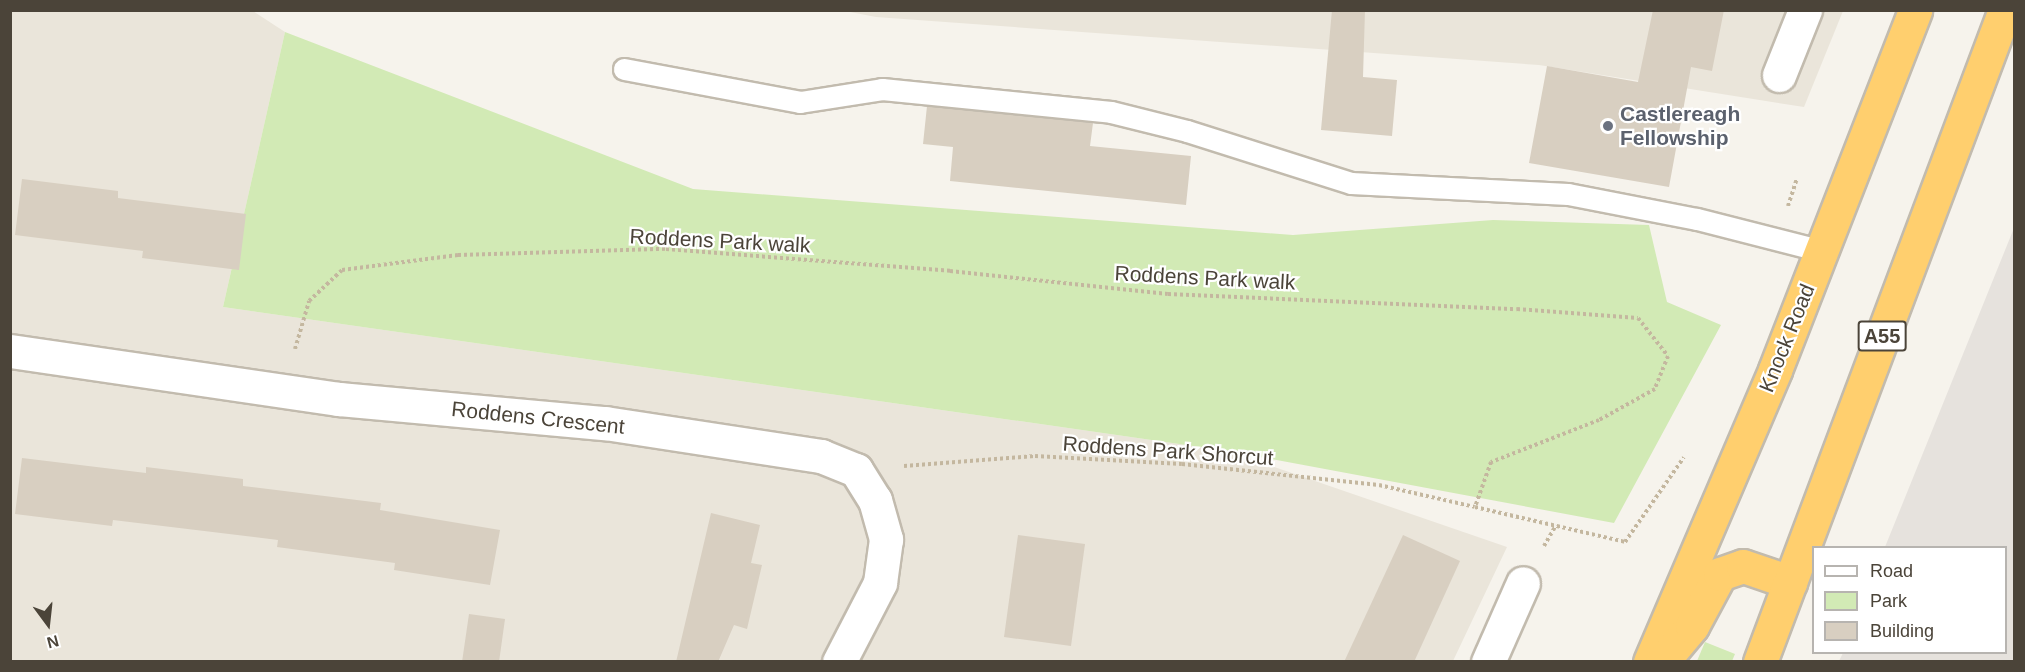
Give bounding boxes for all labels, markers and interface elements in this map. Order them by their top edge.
place label: Castlereagh Fellowship [1620,101,1740,151]
marker: Castlereagh Fellowship [1601,119,1615,133]
street label: Roddens Park walk [629,224,811,258]
street label: Roddens Park walk [1114,261,1296,295]
street label: Knock Road [1754,280,1820,396]
road number: A55 [1856,319,1908,353]
street label: Roddens Crescent [450,396,626,440]
street label: Roddens Park Shorcut [1062,431,1274,471]
legend [1812,546,2007,654]
text: Road [1870,561,1913,581]
text: Park [1870,591,1907,611]
north arrow [18,594,78,654]
text: Building [1870,621,1934,641]
text: N [45,632,61,652]

